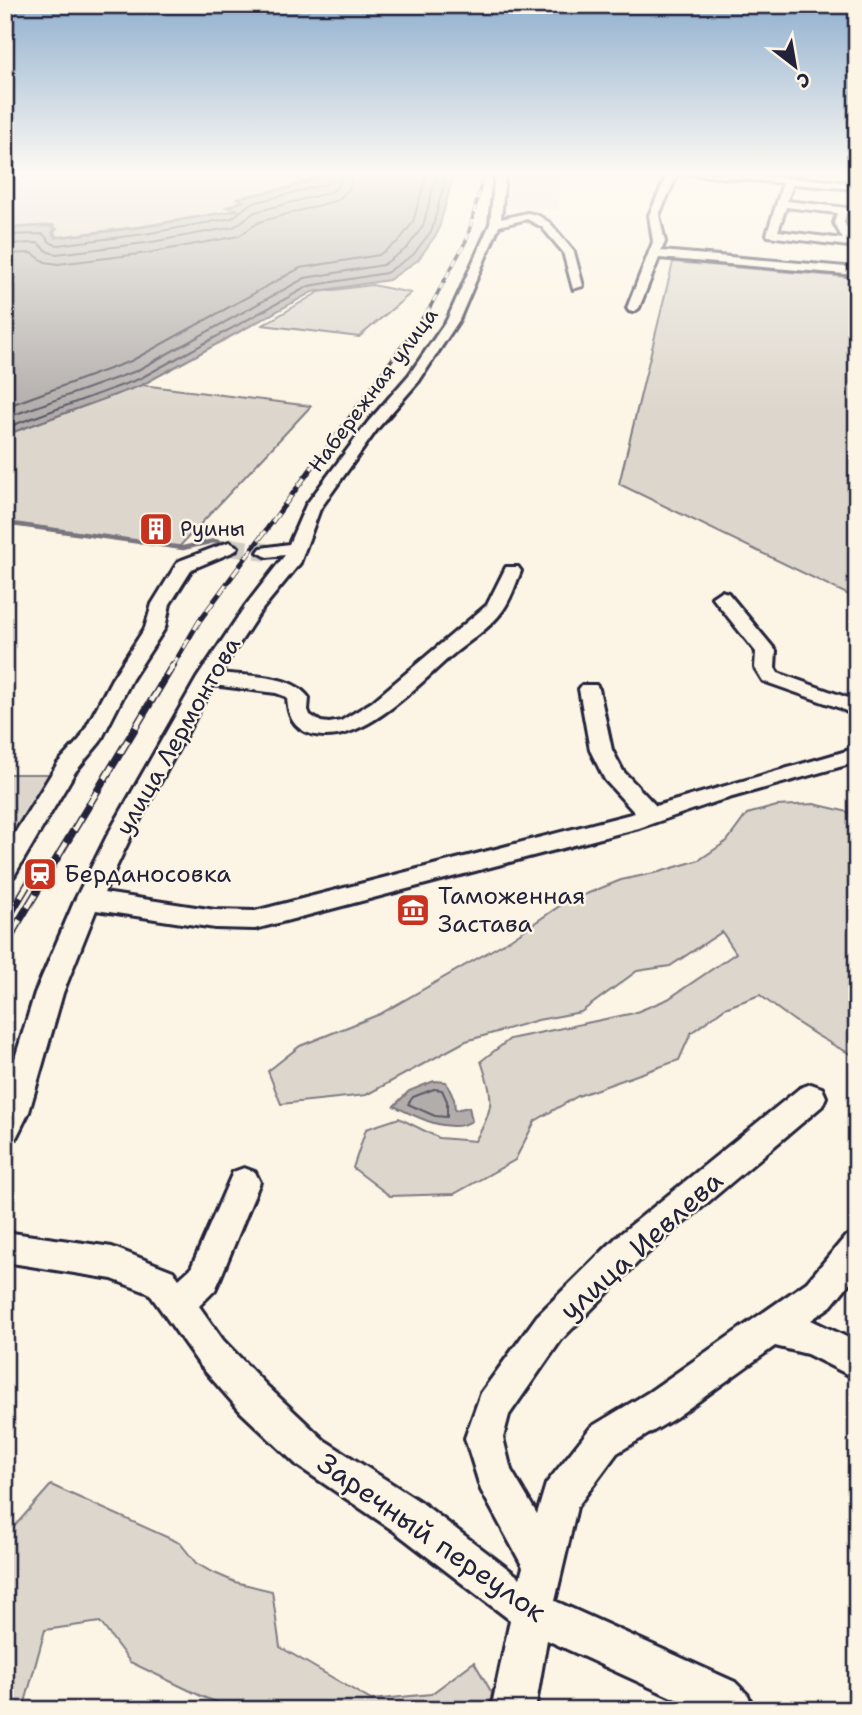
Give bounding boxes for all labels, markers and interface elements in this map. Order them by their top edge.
north arrow [760,32,830,102]
text: С [792,66,815,94]
street label: Набережная улица [302,302,444,478]
building icon: Руины [137,510,175,548]
place label: Руины [180,515,245,543]
street label: улица Лермонтова [108,631,248,841]
station icon: Берданосовка [21,855,59,893]
place label: Берданосовка [64,858,231,890]
place label: Таможенная Застава [438,880,585,940]
museum icon: Таможенная Застава [394,891,432,929]
street label: улица Иевлева [551,1161,731,1329]
street label: Заречный переулок [310,1444,554,1630]

